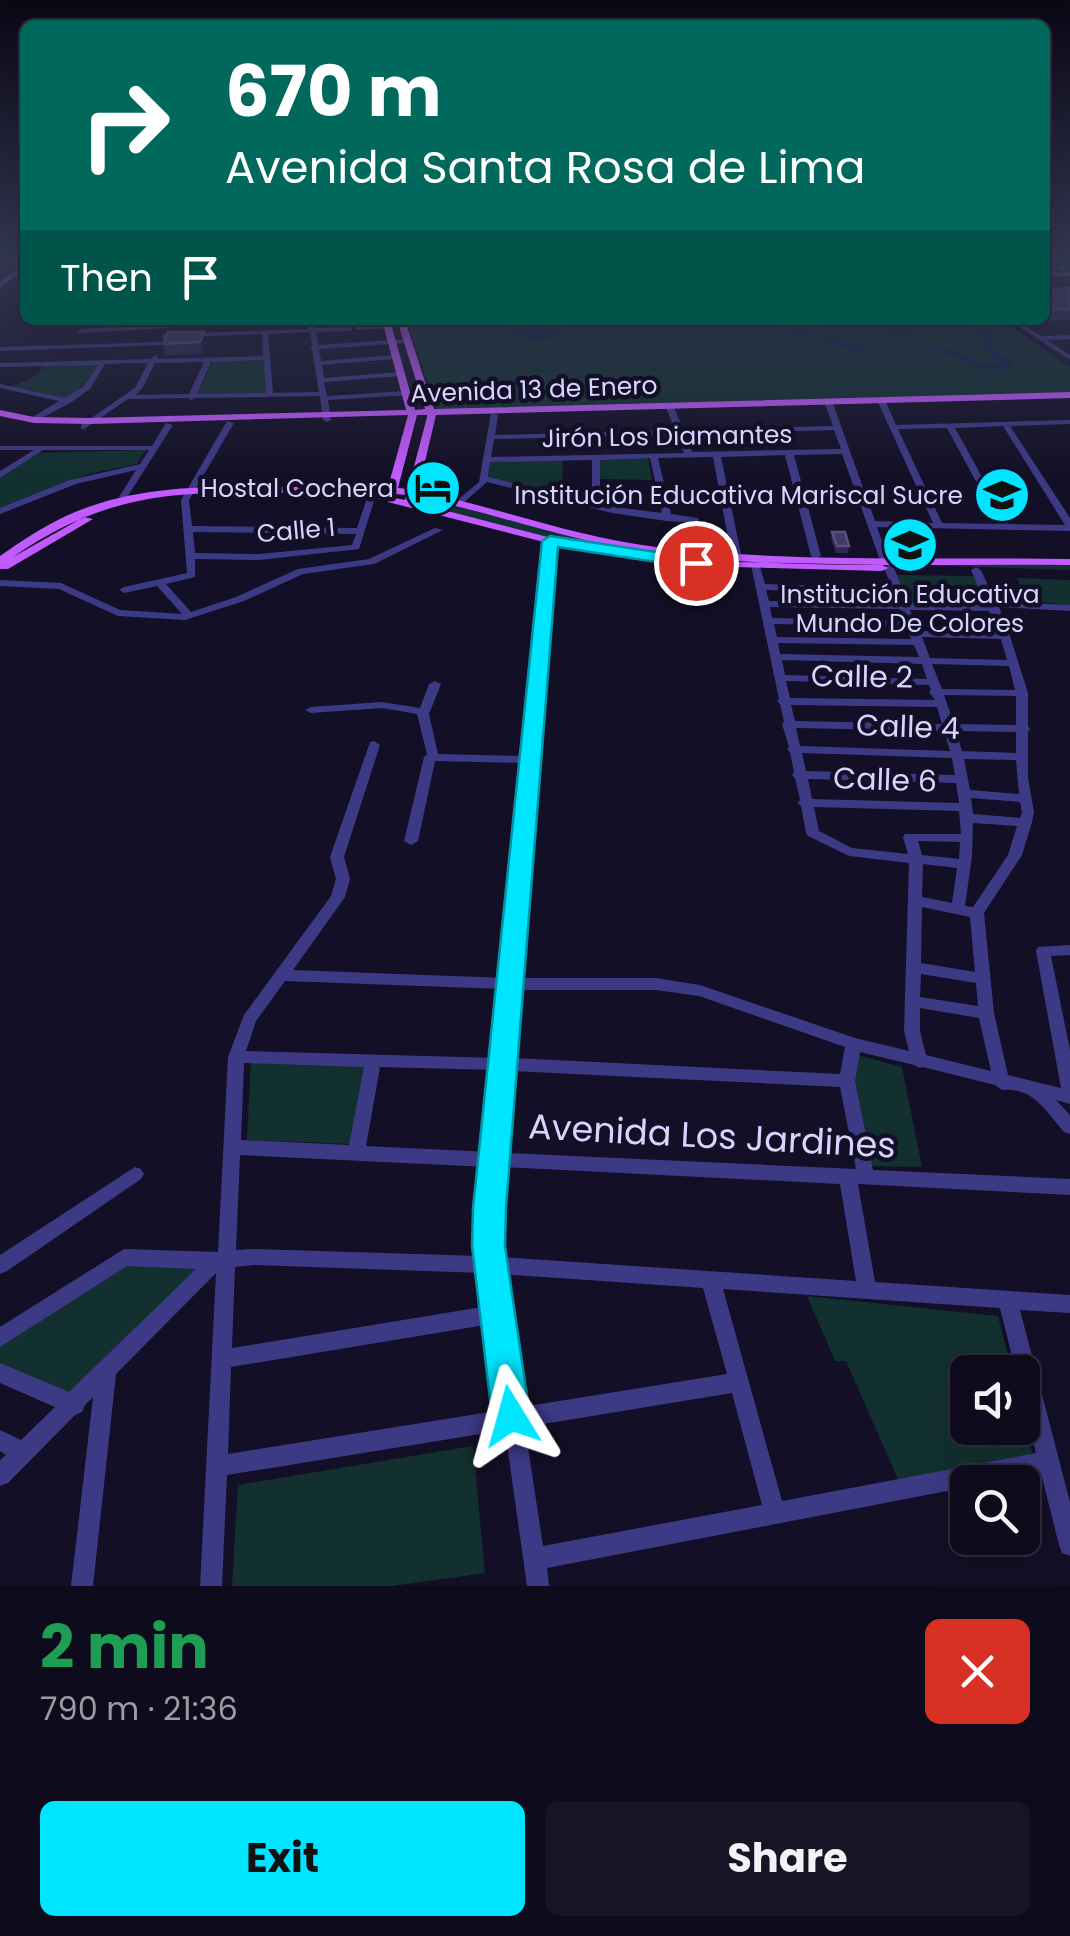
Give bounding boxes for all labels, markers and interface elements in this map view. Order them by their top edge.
text: 670 m [225,42,442,141]
icon: right [60,60,190,190]
text: Avenida Santa Rosa de Lima [225,136,865,199]
icon: arrive [173,250,228,305]
text: Then [60,251,153,304]
street label: Avenida 13 de Enero [410,368,658,411]
street label: Jirón Los Diamantes [541,417,793,456]
hotel icon: Hostal Cochera [403,458,463,518]
school or university icon: Institución Educativa Mariscal Sucre [972,465,1032,525]
place label: Hostal Cochera [201,471,394,506]
place label: Institución Educativa Mariscal Sucre [514,478,963,513]
street label: Calle 1 [255,510,337,551]
school or university icon: Institución Educativa Mundo De Colores [880,515,940,575]
pin [654,521,739,606]
icon: arrive [669,536,724,591]
place label: Institución Educativa Mundo De Colores [780,577,1040,641]
street label: Calle 2 [811,654,913,699]
street label: Calle 4 [855,703,961,750]
street label: Calle 6 [832,756,938,803]
street label: Avenida Los Jardines [527,1101,897,1170]
map controls [950,1355,1040,1555]
button: sound [950,1355,1040,1445]
position arrow [459,1364,563,1468]
button: search [950,1465,1040,1555]
text: 2 min [40,1605,209,1689]
button: close [925,1619,1030,1724]
text: 790 m · 21:36 [40,1686,238,1731]
button: Exit [40,1801,525,1916]
button: Share [545,1801,1030,1916]

